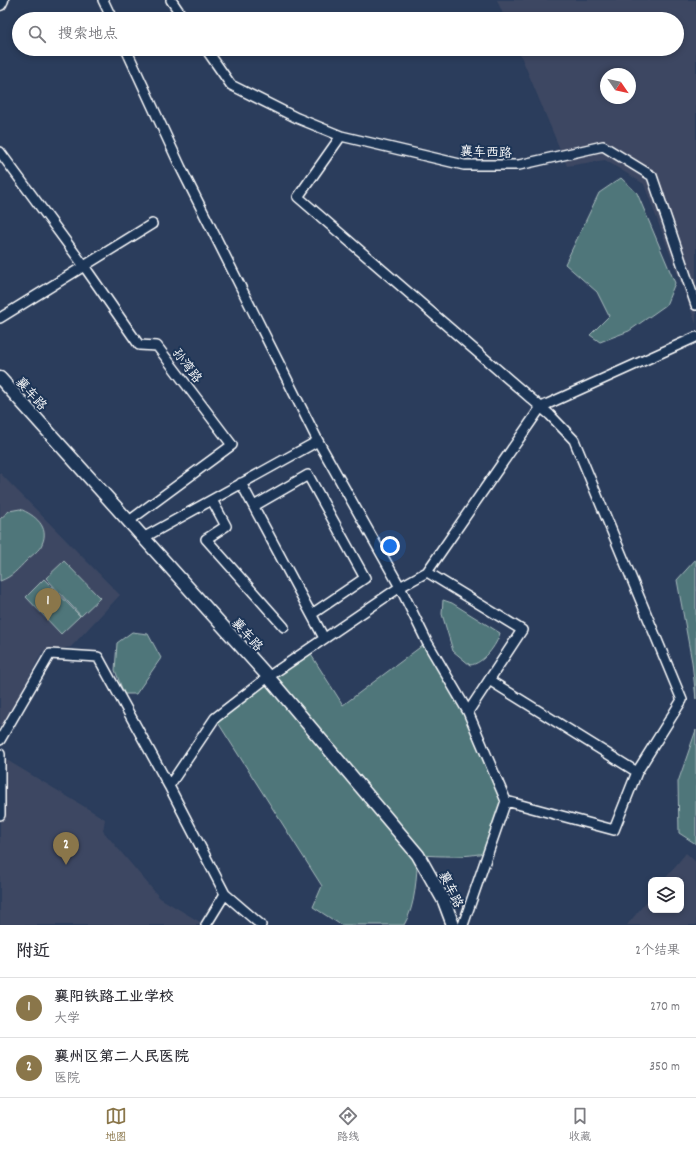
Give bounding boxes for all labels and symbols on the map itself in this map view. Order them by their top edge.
north arrow [600,68,636,104]
street label: 襄车西路 [460,143,512,164]
street label: 孙湾路 [167,345,205,388]
street label: 襄车路 [10,374,50,416]
your location [380,536,400,556]
pin: 1 [35,588,61,621]
street label: 襄车路 [226,615,266,657]
pin: 2 [53,832,79,865]
street label: 襄车路 [433,868,467,912]

